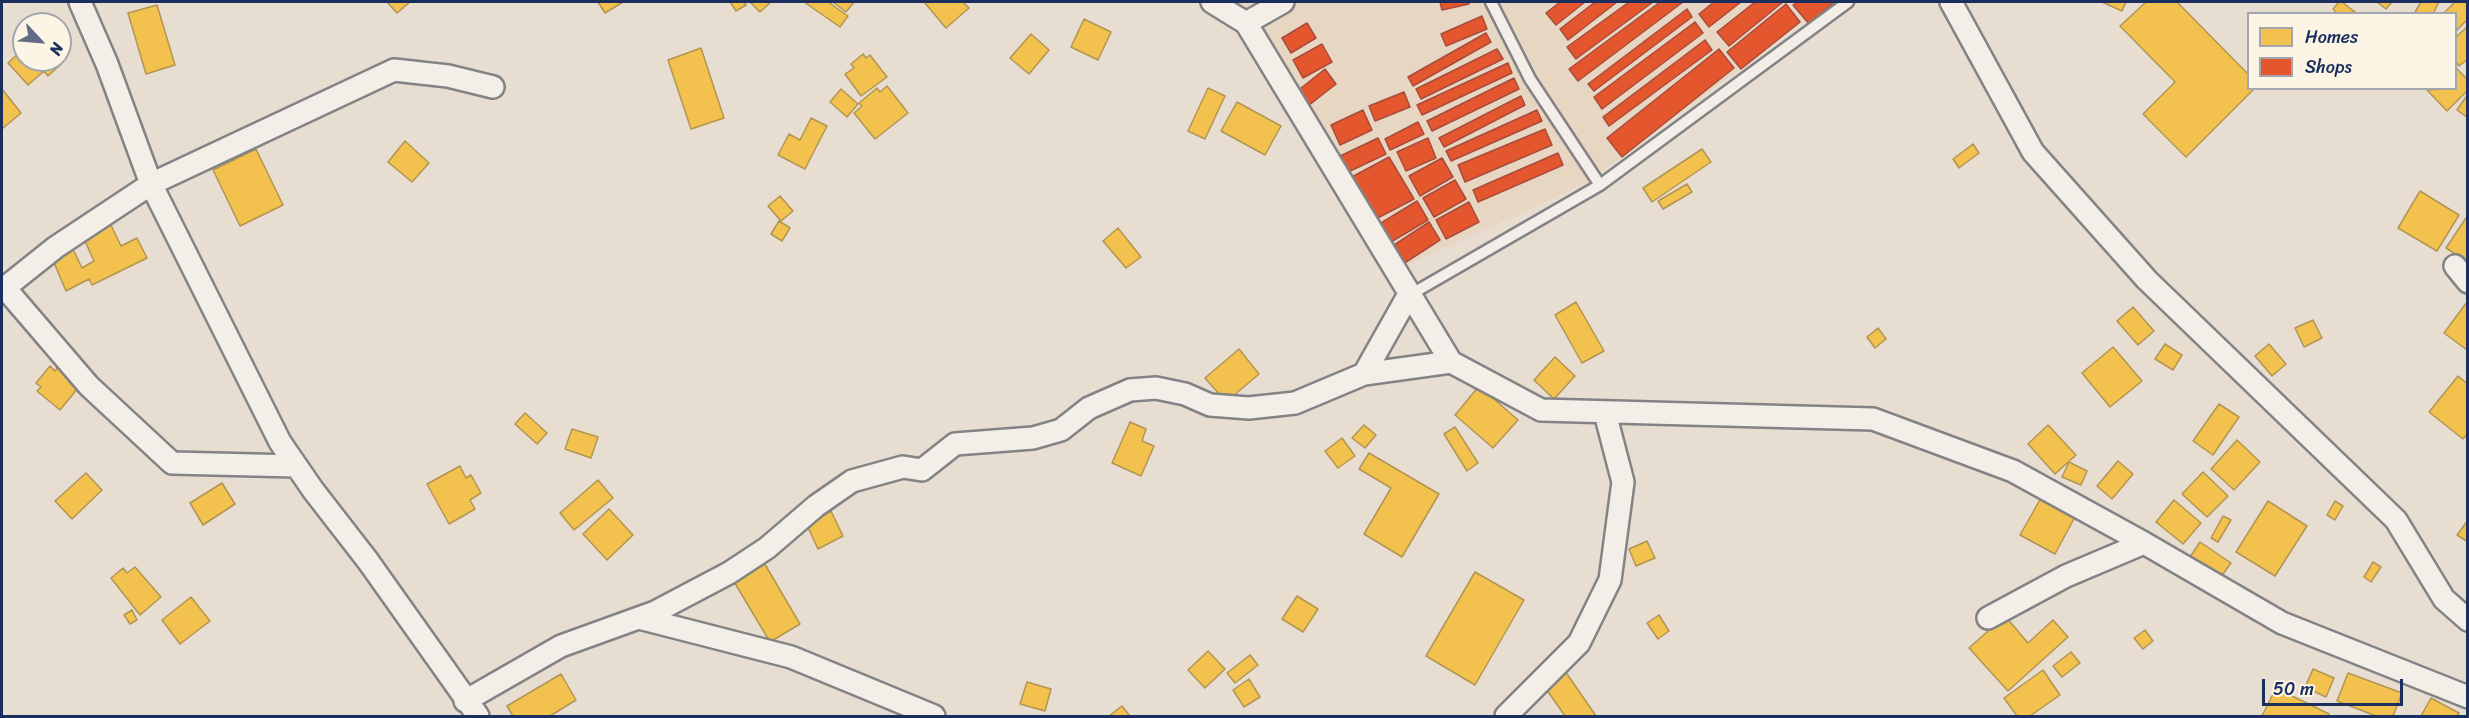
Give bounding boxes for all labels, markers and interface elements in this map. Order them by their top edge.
north arrow [12,12,72,72]
legend [2247,12,2457,90]
text: Homes [2305,21,2358,53]
text: N [41,38,72,61]
text: Shops [2305,51,2352,83]
scale bar [2265,667,2406,705]
text: 50 m [2273,673,2314,705]

